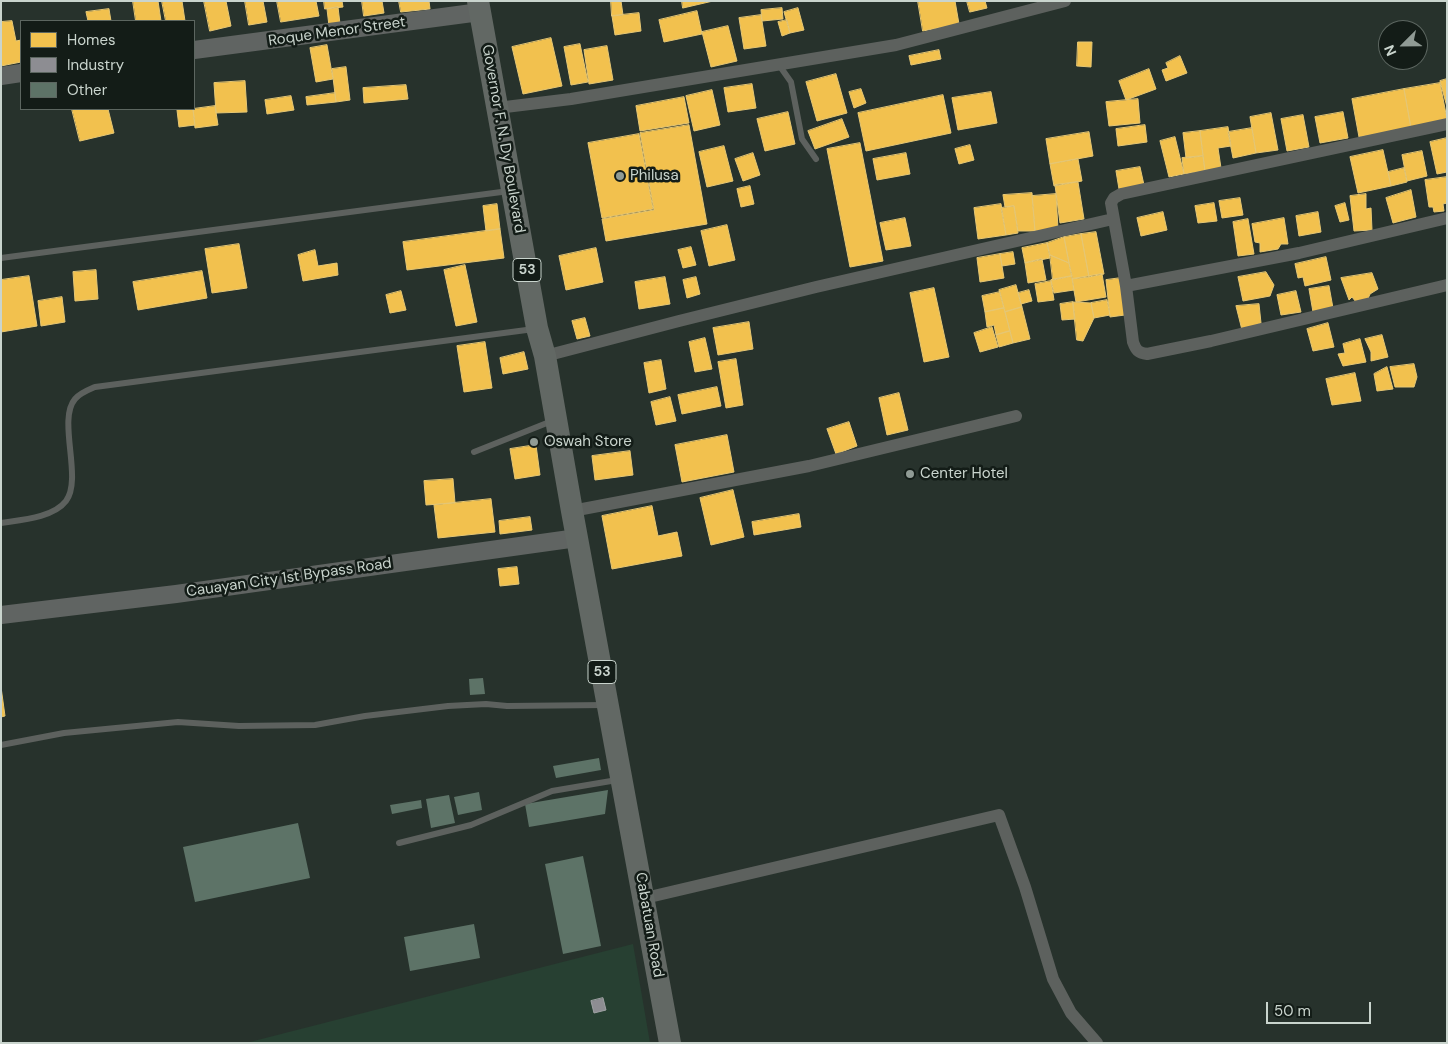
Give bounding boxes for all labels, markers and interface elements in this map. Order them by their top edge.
street label: Roque Menor Street [267,13,407,51]
legend [20,20,195,110]
north arrow [1378,20,1428,70]
text: Homes [67,30,116,50]
text: N [1380,42,1400,59]
street label: Governor F. N. Dy Boulevard [478,43,528,235]
text: Industry [67,55,124,75]
text: Other [67,80,107,100]
place label: Philusa [630,167,679,185]
marker: Philusa [614,170,626,182]
road number: 53 [513,258,541,282]
place label: Oswah Store [544,433,632,451]
marker: Oswah Store [528,436,540,448]
place label: Center Hotel [920,465,1008,483]
marker: Center Hotel [904,468,916,480]
street label: Cauayan City 1st Bypass Road [185,555,393,601]
road number: 53 [588,660,616,684]
street label: Cabatuan Road [631,871,667,979]
scale bar [1268,992,1373,1024]
text: 50 m [1274,1001,1311,1021]

